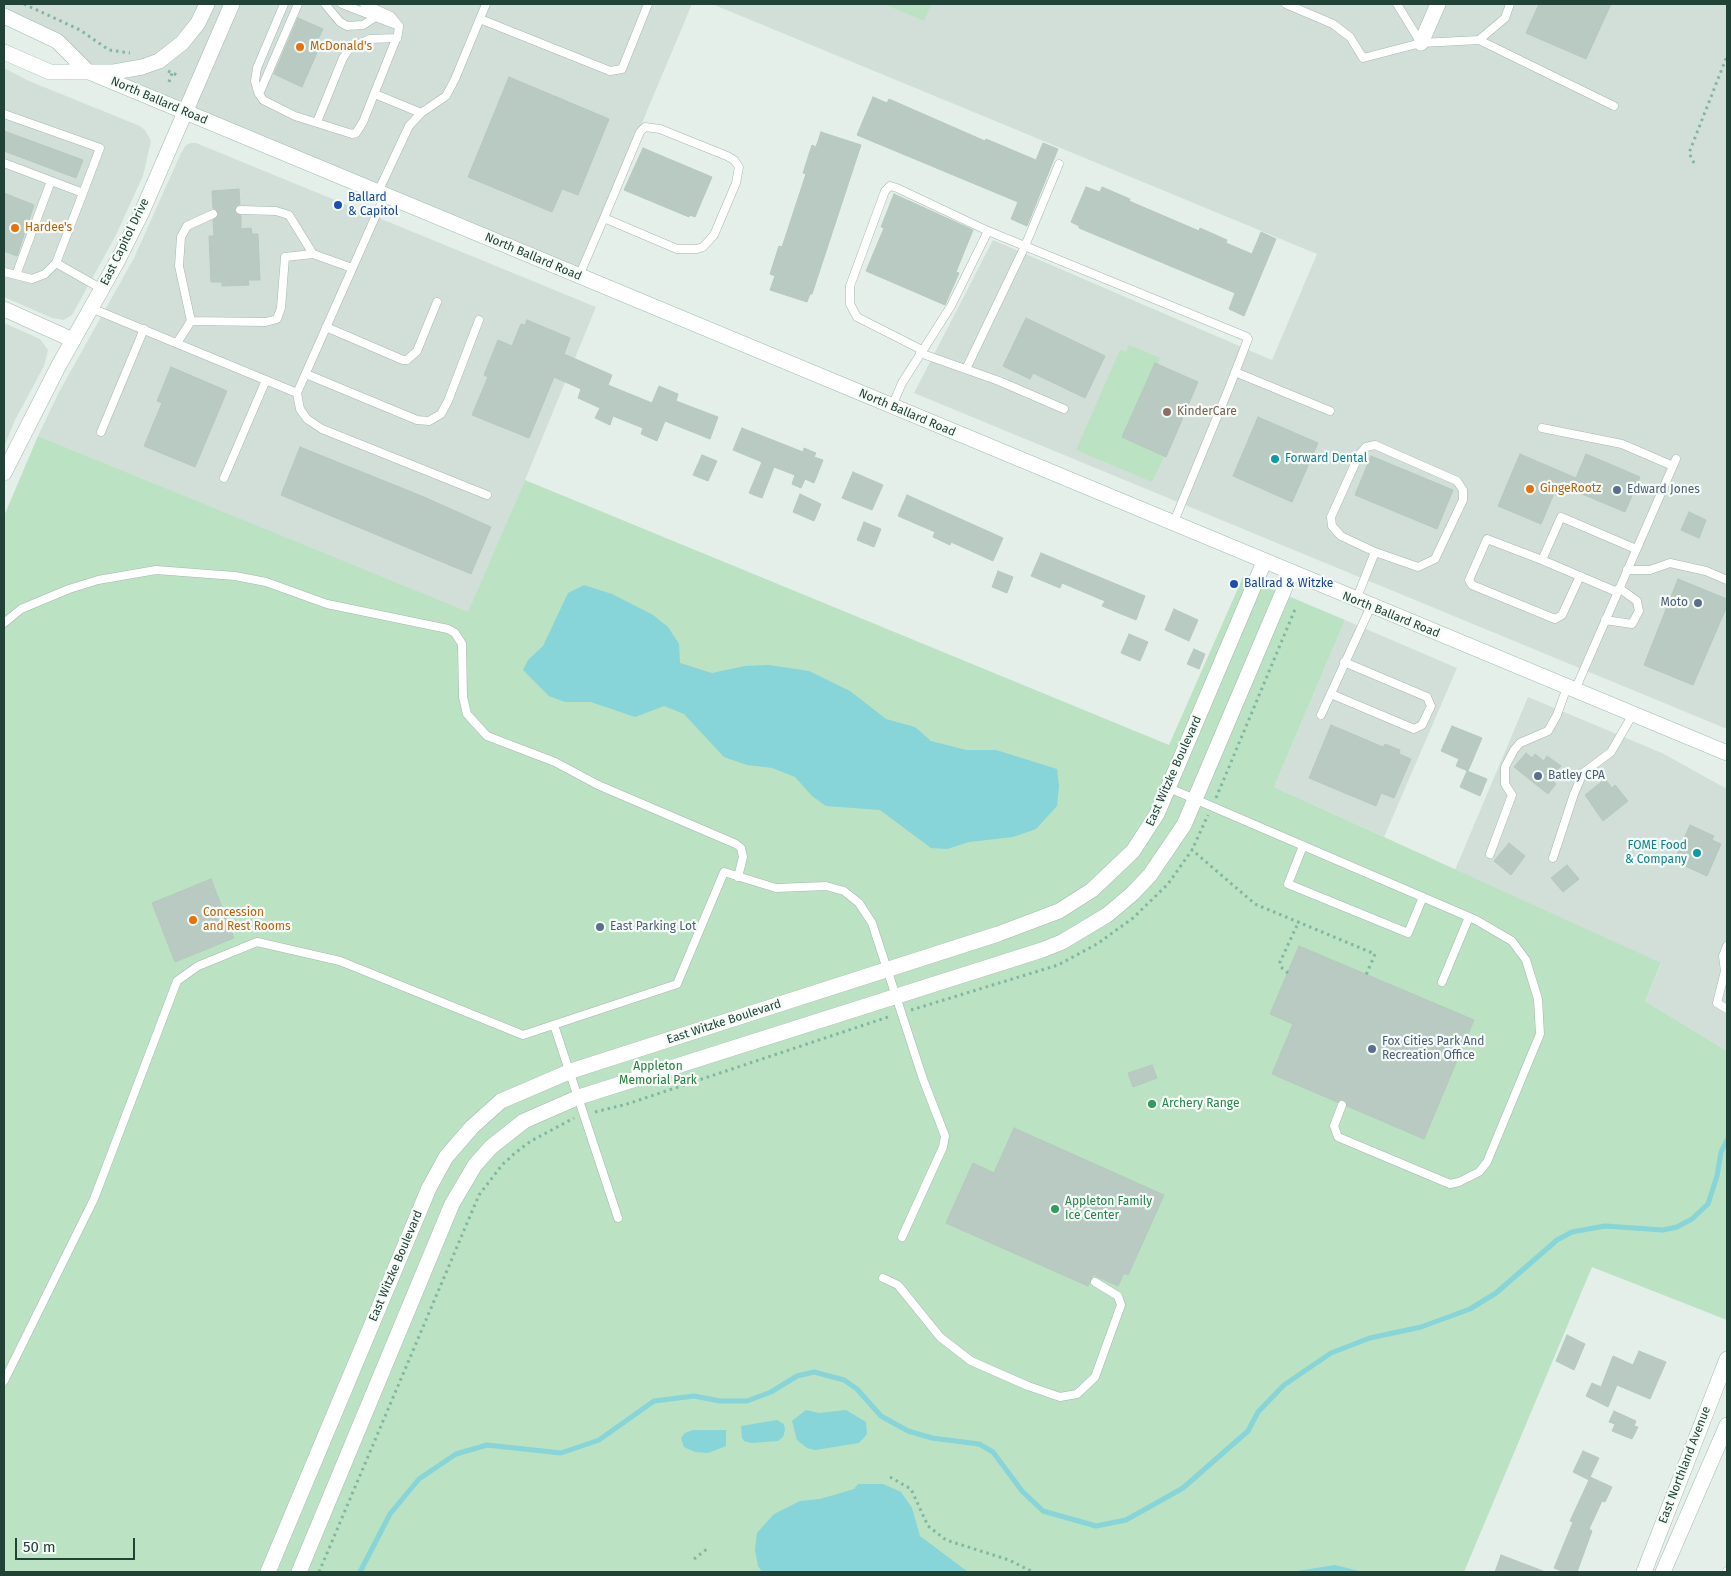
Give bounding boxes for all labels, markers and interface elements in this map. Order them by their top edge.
place label: McDonald's [310,40,372,54]
marker: McDonald's [294,41,306,53]
street label: North Ballard Road [108,74,210,128]
place label: Ballard & Capitol [348,191,398,219]
street label: East Capitol Drive [98,196,152,288]
marker: Ballard & Capitol [332,199,344,211]
place label: Hardee's [25,221,72,235]
marker: Hardee's [9,222,21,234]
street label: North Ballard Road [482,230,584,284]
street label: North Ballard Road [856,386,958,440]
place label: KinderCare [1177,405,1237,419]
marker: KinderCare [1161,406,1173,418]
place label: Forward Dental [1285,452,1367,466]
marker: Forward Dental [1269,453,1281,465]
place label: GingeRootz [1540,482,1601,496]
marker: GingeRootz [1524,483,1536,495]
place label: Edward Jones [1627,483,1700,497]
marker: Edward Jones [1611,484,1623,496]
place label: Ballrad & Witzke [1244,577,1333,591]
marker: Ballrad & Witzke [1228,578,1240,590]
street label: North Ballard Road [1340,589,1442,641]
place label: Moto [1660,596,1688,610]
marker: Moto [1692,597,1704,609]
street label: East Witzke Boulevard [1143,714,1205,828]
place label: Batley CPA [1548,769,1605,783]
marker: Batley CPA [1532,770,1544,782]
place label: FOME Food & Company [1625,839,1687,867]
marker: FOME Food & Company [1691,847,1703,859]
place label: Concession and Rest Rooms [203,906,291,934]
marker: Concession and Rest Rooms [187,914,199,926]
place label: East Parking Lot [610,920,696,934]
marker: East Parking Lot [594,921,606,933]
street label: East Witzke Boulevard [665,997,783,1047]
place label: Fox Cities Park And Recreation Office [1382,1035,1484,1063]
marker: Fox Cities Park And Recreation Office [1366,1043,1378,1055]
park label: Appleton Memorial Park [619,1060,697,1088]
place label: Archery Range [1162,1097,1239,1111]
marker: Archery Range [1146,1098,1158,1110]
place label: Appleton Family Ice Center [1065,1195,1152,1223]
marker: Appleton Family Ice Center [1049,1203,1061,1215]
street label: East Witzke Boulevard [366,1208,426,1324]
street label: East Northland Avenue [1656,1404,1714,1526]
scale bar [18,1528,138,1560]
text: 50 m [23,1538,56,1556]

